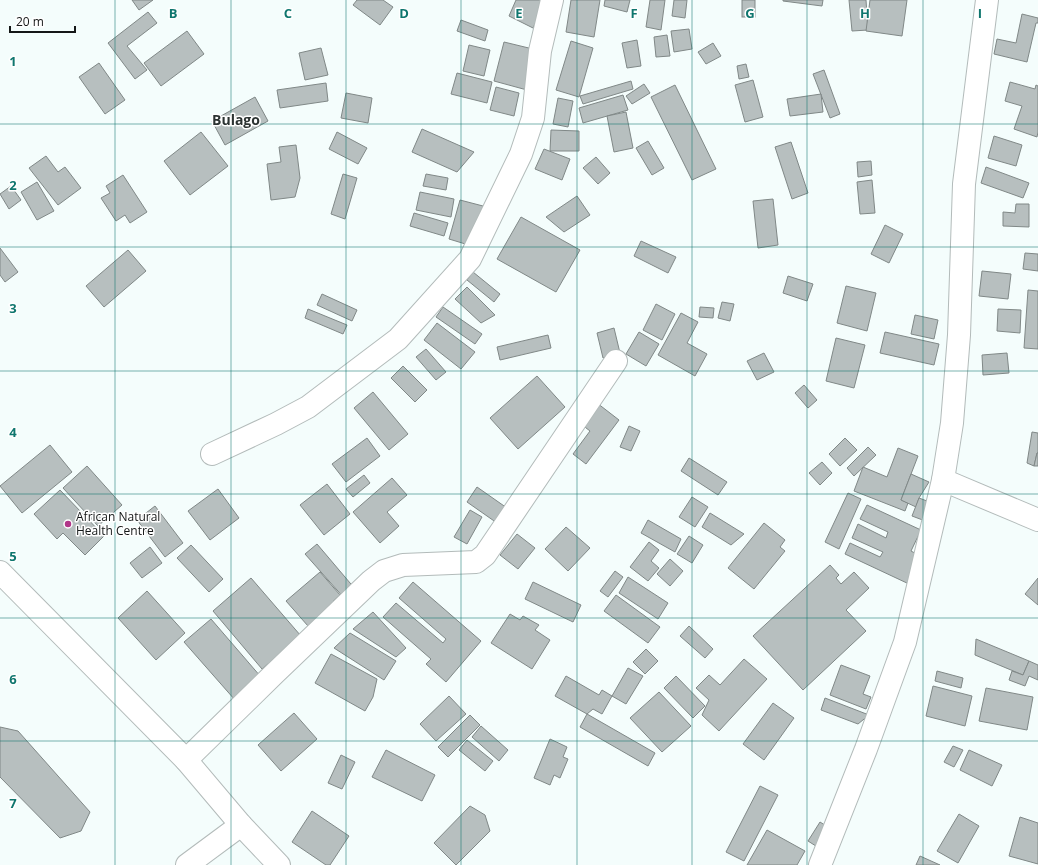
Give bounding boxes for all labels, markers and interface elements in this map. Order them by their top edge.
text: B [169,4,178,22]
text: C [284,4,292,22]
text: D [399,4,409,22]
text: E [515,4,523,22]
text: F [630,4,638,22]
text: G [745,4,755,22]
text: H [860,4,870,22]
text: I [978,4,982,22]
scale bar [10,8,75,34]
text: 20 m [16,13,44,30]
text: 1 [9,52,17,70]
district label: Bulago [212,110,260,129]
text: 2 [9,176,17,194]
text: 3 [9,299,17,317]
text: 4 [9,423,17,441]
place label: African Natural Health Centre [76,508,160,539]
marker: African Natural Health Centre [63,519,73,529]
text: 5 [9,547,17,565]
text: 6 [9,670,17,688]
text: 7 [9,794,17,812]

